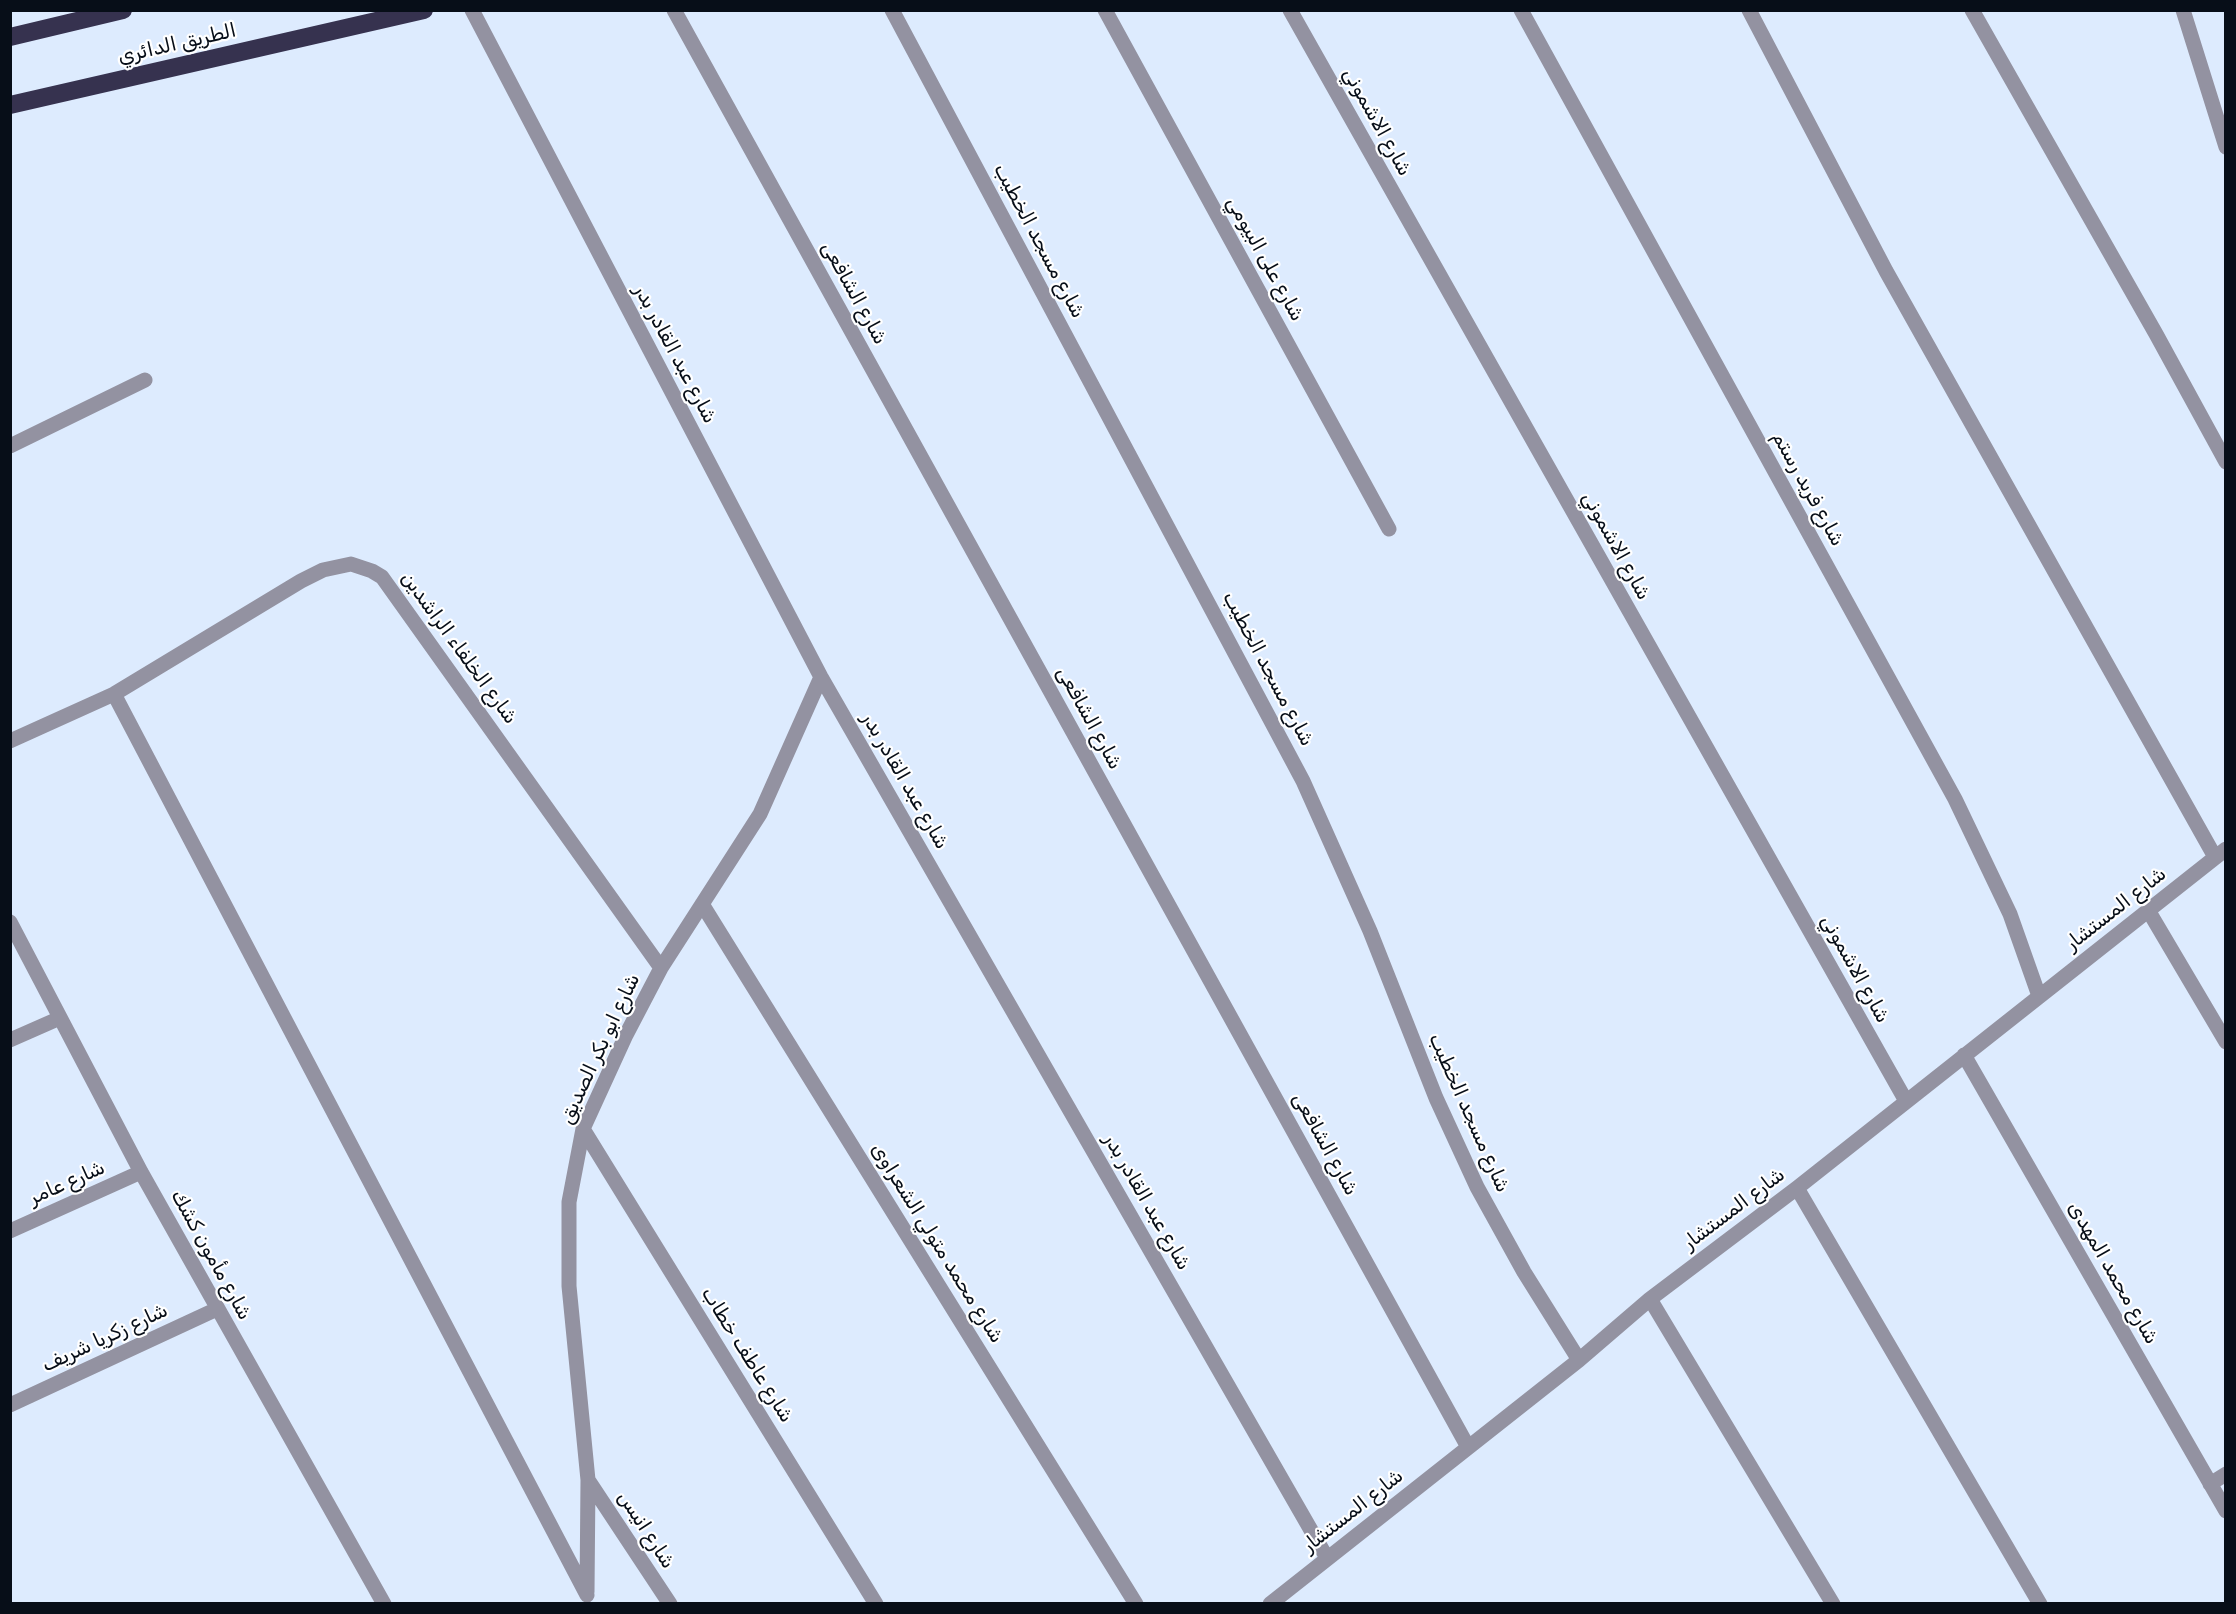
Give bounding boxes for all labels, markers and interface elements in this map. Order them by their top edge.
street label: الطريق الدائري [115,19,239,69]
street label: شارع الاشموني [1337,64,1417,180]
street label: شارع مسجد الخطيب [988,160,1090,322]
street label: شارع على البيومي [1221,192,1309,326]
street label: شارع الشافعى [816,237,892,349]
street label: شارع عبد القادر بدر [628,281,722,427]
street label: شارع فريد رستم [1767,428,1849,550]
street label: شارع الاشموني [1576,488,1656,604]
street label: شارع الخلفاء الراشدين [396,567,522,729]
street label: شارع مسجد الخطيب [1217,588,1319,750]
street label: شارع الشافعى [1051,662,1127,774]
street label: شارع عبد القادر بدر [856,708,954,854]
street label: شارع المستشار [2061,862,2171,956]
street label: شارع الاشموني [1815,911,1895,1027]
street label: شارع ابو بكر الصديق [555,970,645,1128]
street label: شارع مسجد الخطيب [1423,1030,1515,1196]
street label: شارع الشافعى [1287,1088,1363,1200]
street label: شارع عبد القادر بدر [1098,1129,1196,1275]
street label: شارع محمد متولي الشعراوى [865,1138,1009,1348]
street label: شارع عامر [25,1156,109,1210]
street label: شارع المستشار [1678,1163,1790,1255]
street label: شارع مأمون كشك [165,1186,257,1324]
street label: شارع محمد المهدى [2062,1197,2164,1349]
street label: شارع عاطف خطاب [696,1283,798,1427]
street label: شارع زكريا شريف [38,1298,172,1378]
street label: شارع المستشار [1298,1464,1408,1558]
street label: شارع انيس [612,1487,680,1573]

